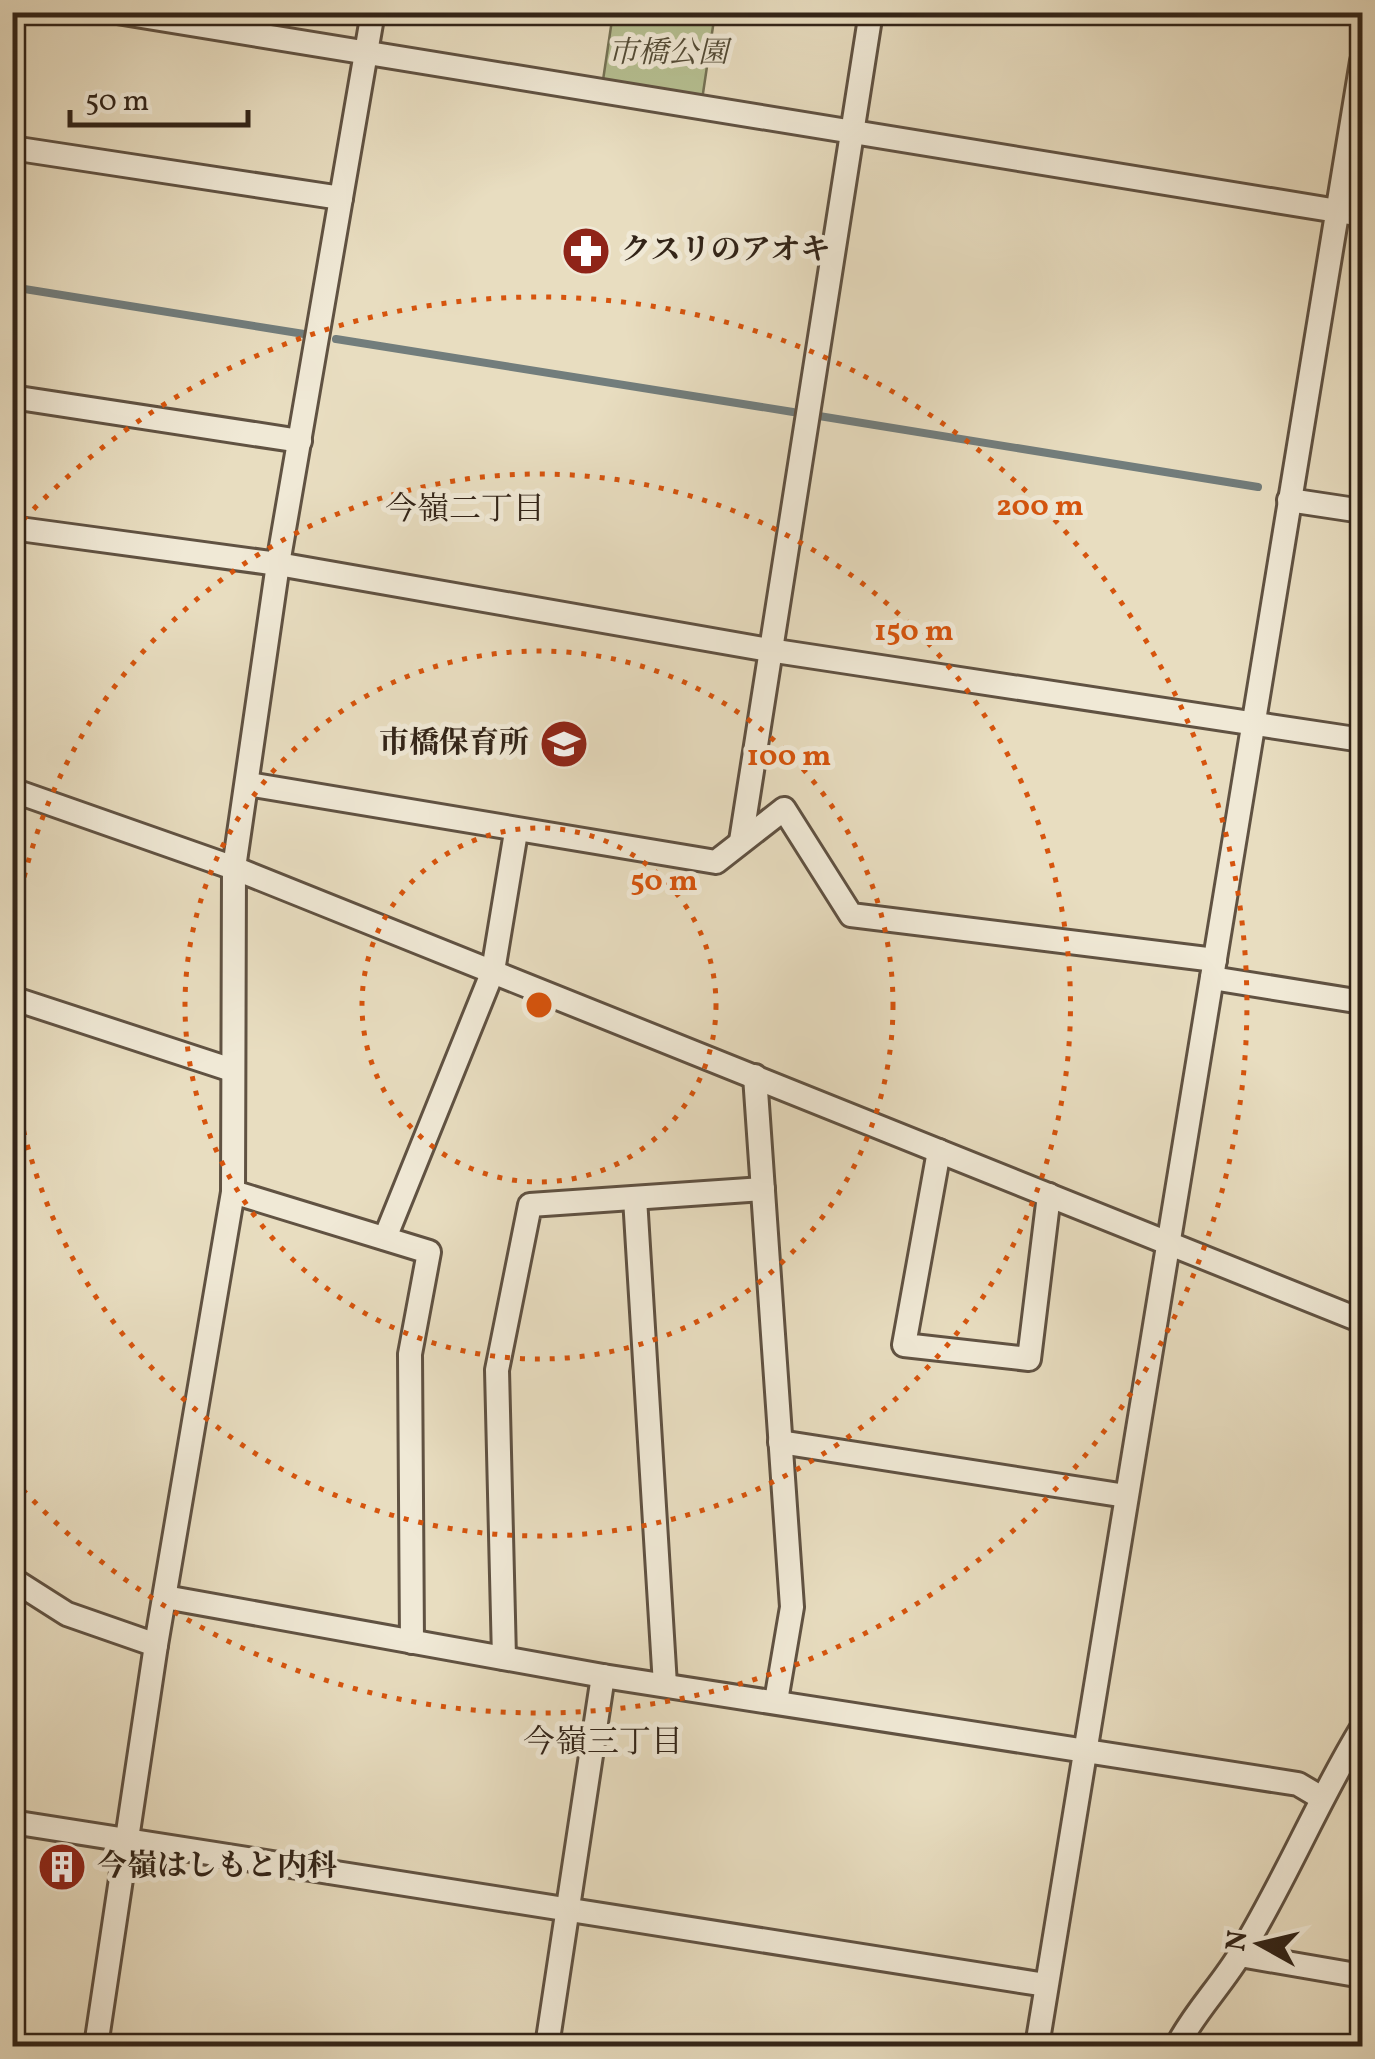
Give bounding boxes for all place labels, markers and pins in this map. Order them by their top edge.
pharmacy icon: クスリのアオキ [560,225,612,277]
place label: クスリのアオキ [621,230,830,272]
school or university icon: 市橋保育所 [538,718,590,770]
place label: 市橋保育所 [379,723,529,765]
centre of rings [521,987,557,1023]
building icon: 今嶺はしもと内科 [36,1841,88,1893]
place label: 今嶺はしもと内科 [97,1846,337,1888]

